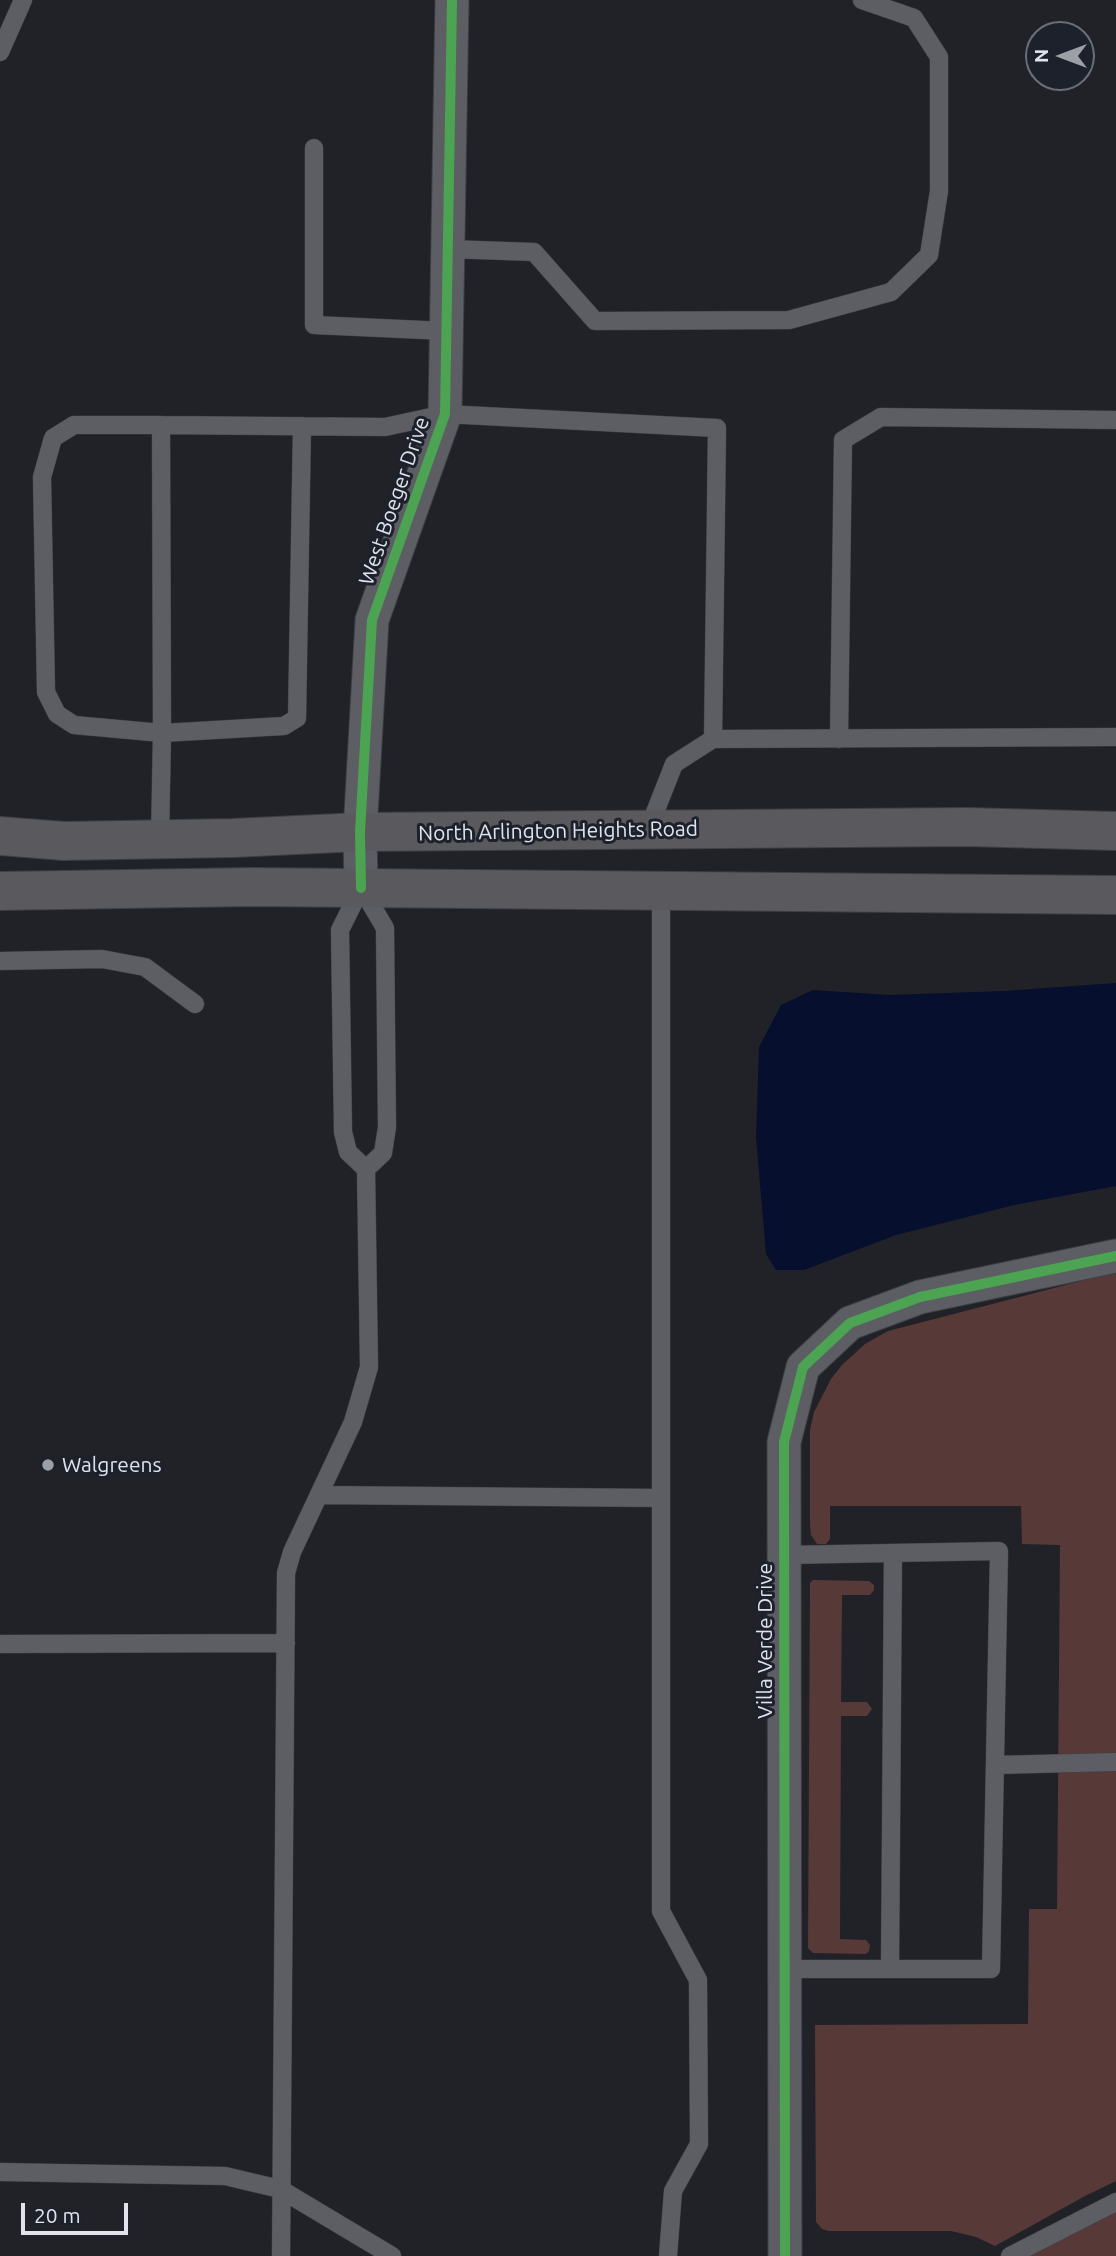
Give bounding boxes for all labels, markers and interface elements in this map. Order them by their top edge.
north arrow [1025,21,1095,91]
text: N [1030,49,1052,63]
street label: West Boeger Drive [353,414,435,588]
street label: North Arlington Heights Road [418,816,698,846]
place label: Walgreens [62,1452,162,1478]
marker: Walgreens [40,1457,56,1473]
street label: Villa Verde Drive [752,1563,778,1719]
scale bar [24,2190,131,2234]
text: 20 m [34,2203,81,2227]

